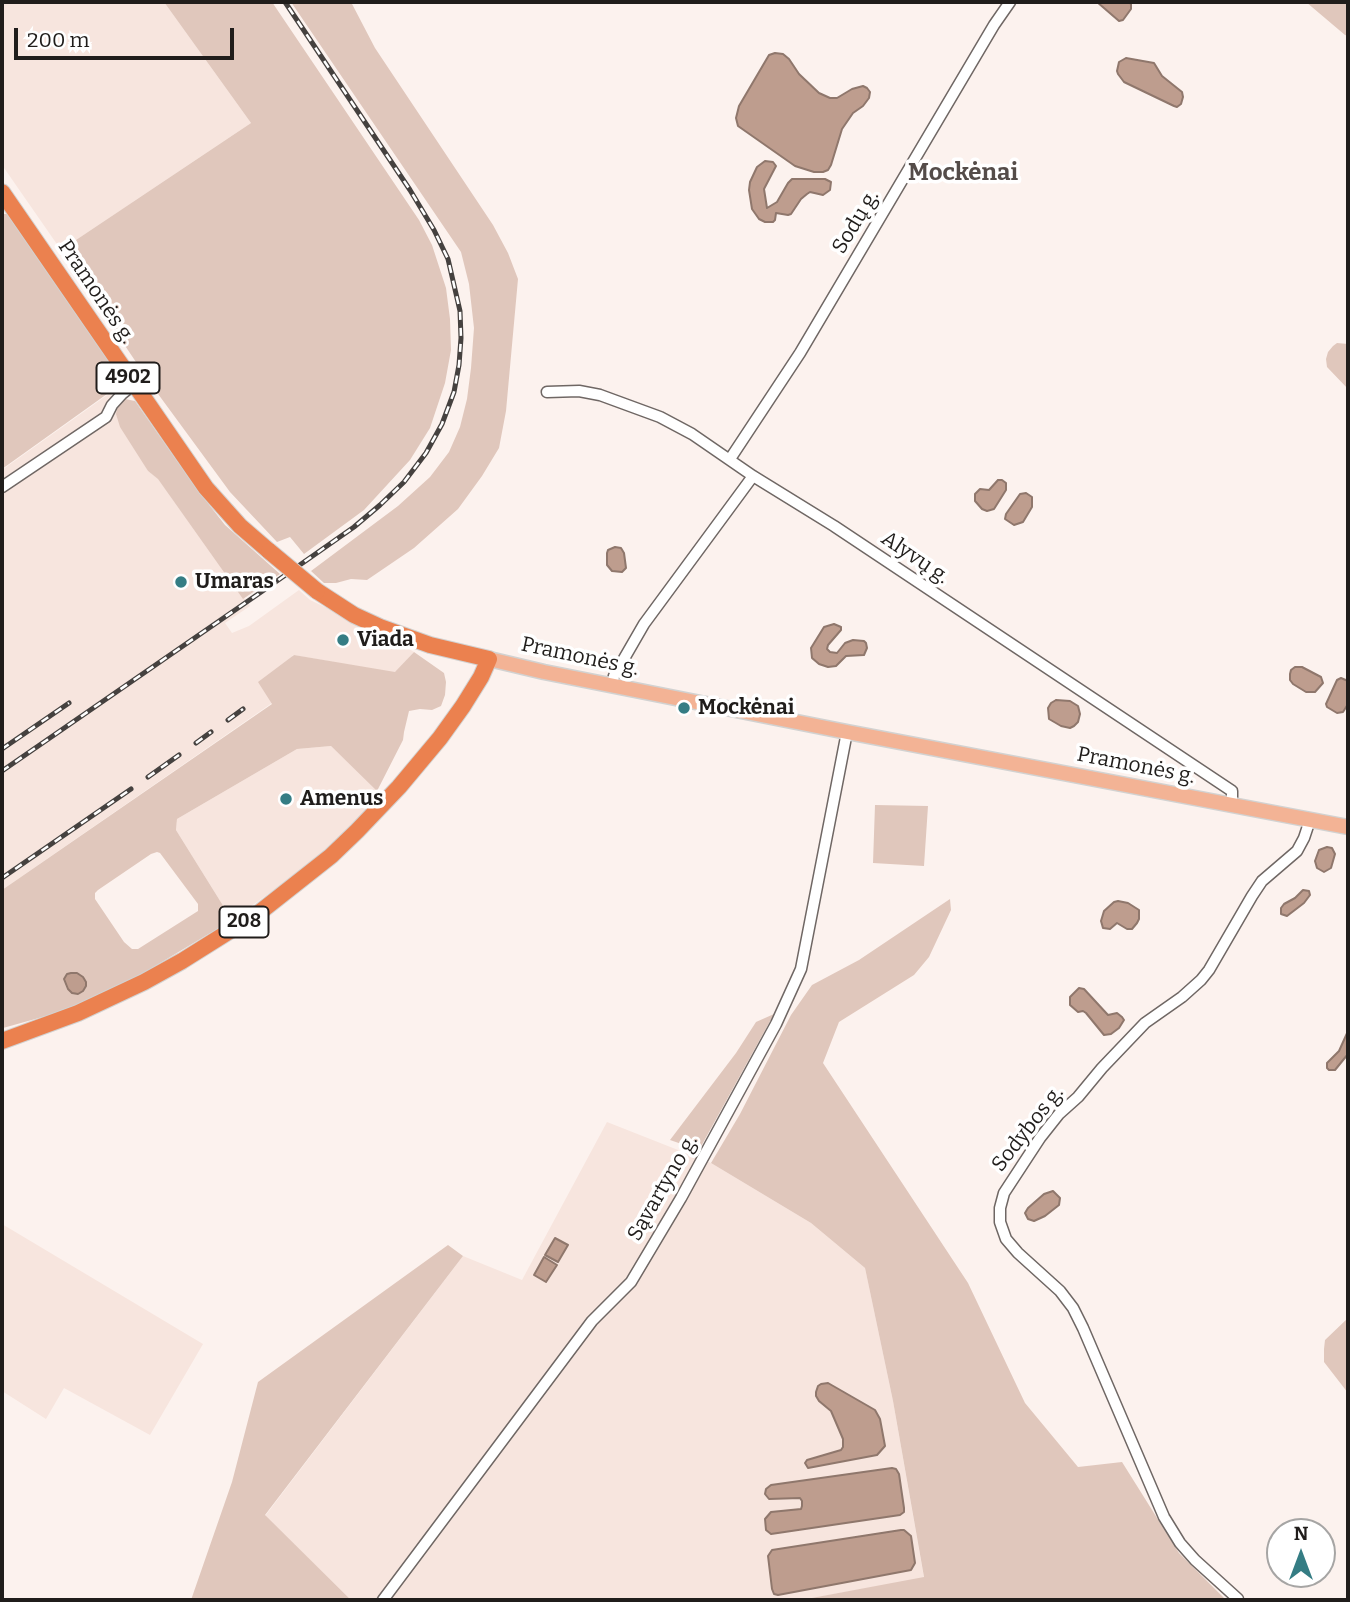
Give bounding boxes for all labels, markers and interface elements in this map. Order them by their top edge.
scale bar [18,14,238,58]
text: 200 m [27,27,90,53]
district label: Mockėnai [908,159,1018,187]
street label: Sodų g. [827,185,885,259]
street label: Pramonės g. [52,235,140,349]
road number: 4902 [96,362,160,394]
street label: Alyvų g. [876,526,954,590]
place label: Umaras [195,569,274,595]
marker: Umaras [173,574,189,590]
place label: Viada [357,627,414,653]
marker: Viada [335,632,351,648]
street label: Pramonės g. [519,632,641,682]
place label: Mockėnai [698,695,794,721]
marker: Mockėnai [676,700,692,716]
street label: Pramonės g. [1075,742,1197,790]
place label: Amenus [300,786,383,812]
marker: Amenus [278,791,294,807]
road number: 208 [219,906,268,938]
street label: Sodybos g. [987,1081,1069,1177]
street label: Sąvartyno g. [622,1130,704,1246]
north arrow [1266,1518,1336,1588]
text: N [1294,1522,1308,1545]

